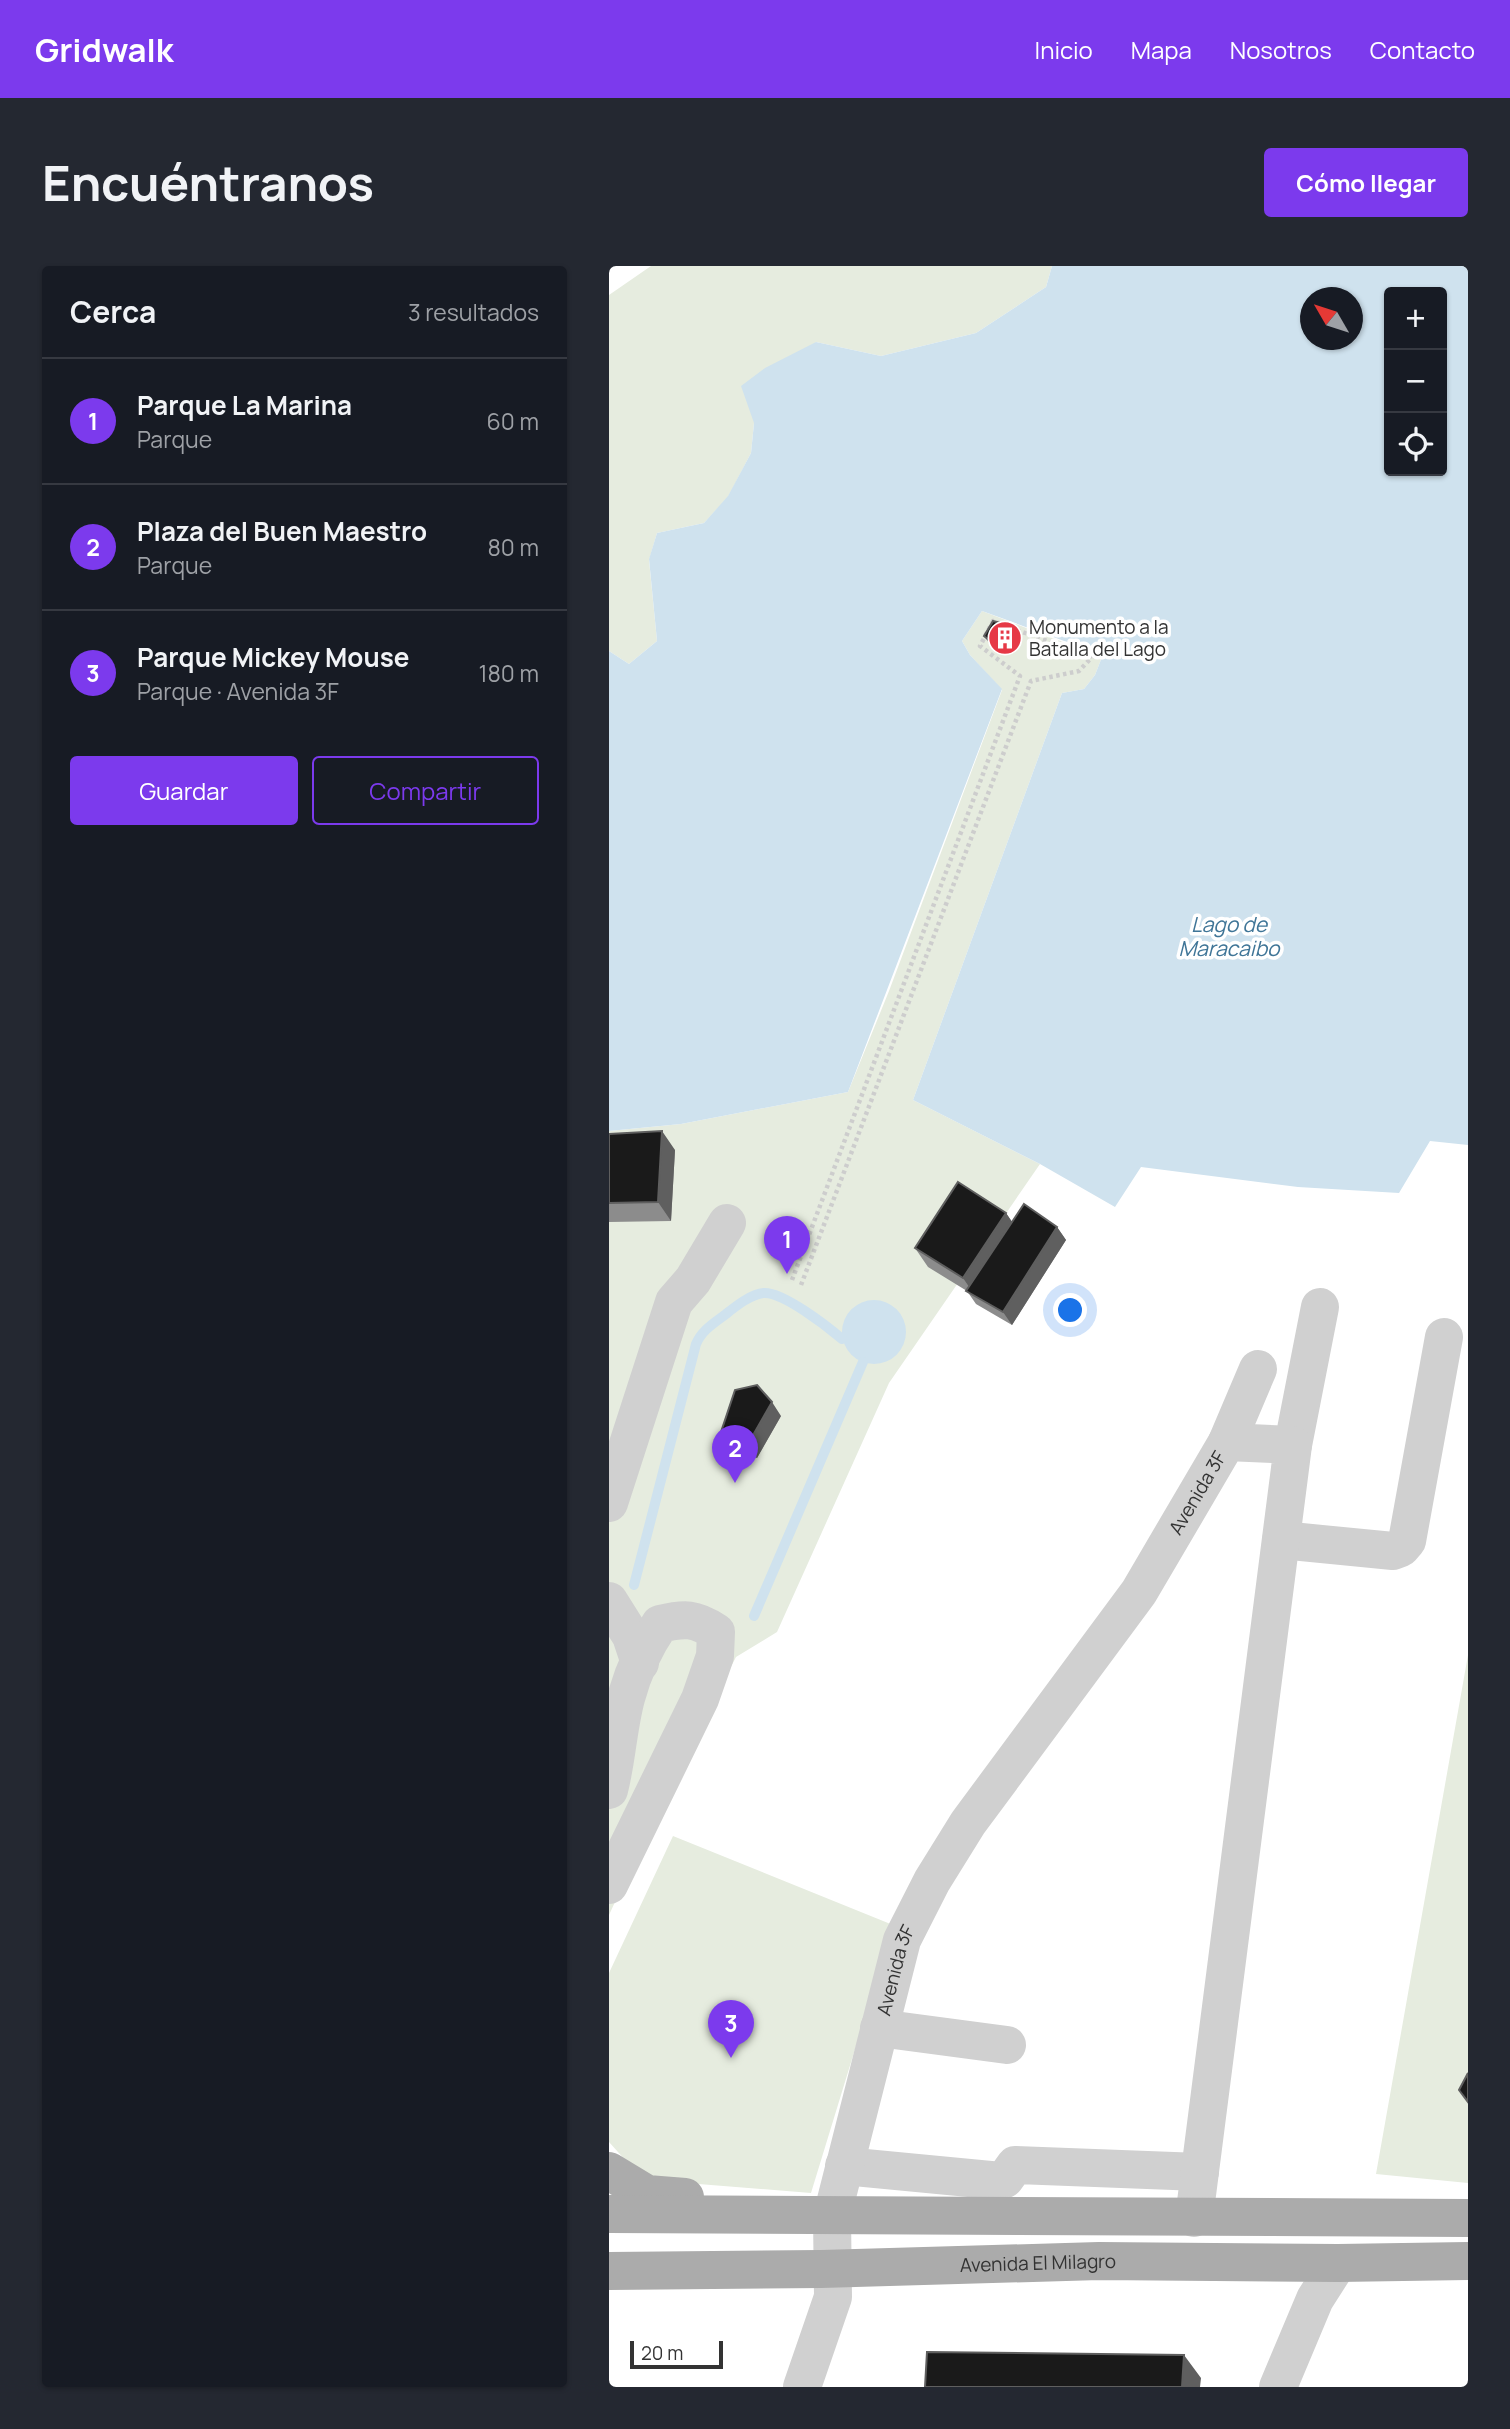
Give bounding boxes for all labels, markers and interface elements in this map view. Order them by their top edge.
text: Gridwalk [35,27,173,72]
text: Inicio [1035,33,1093,66]
text: Mapa [1131,33,1192,66]
text: Nosotros [1230,33,1332,66]
text: Contacto [1370,33,1475,66]
button: Cómo llegar [1264,148,1468,217]
text: Encuéntranos [42,149,374,216]
north arrow [1300,287,1363,350]
map controls [1384,287,1447,476]
button: + [1384,287,1447,350]
text: Cerca [70,291,156,332]
text: 3 resultados [408,296,539,328]
button: − [1384,350,1447,413]
text: Parque La Marina [137,387,352,423]
text: 1 [88,405,98,437]
text: 60 m [487,405,539,437]
button: locate [1384,413,1447,476]
text: Parque [137,423,212,455]
text: Plaza del Buen Maestro [137,513,427,549]
text: 2 [86,531,100,563]
text: 80 m [488,531,539,563]
text: Parque [137,549,212,581]
place label: Monumento a la Batalla del Lago [1029,614,1169,662]
building icon: Monumento a la Batalla del Lago [986,619,1024,657]
text: Parque Mickey Mouse [137,639,409,675]
text: 3 [86,657,100,689]
text: 180 m [479,657,539,689]
text: Parque · Avenida 3F [137,675,339,707]
button: Guardar [70,756,298,825]
button: Compartir [312,756,539,825]
water label: Lago de Maracaibo [1178,910,1281,962]
pin: 1 [764,1216,810,1274]
your location [1053,1293,1087,1327]
pin: 2 [712,1425,758,1483]
street label: Avenida 3F [1163,1446,1232,1539]
street label: Avenida 3F [870,1920,921,2018]
pin: 3 [708,2000,754,2058]
street label: Avenida El Milagro [959,2248,1116,2278]
scale bar [630,2338,723,2370]
text: 20 m [641,2340,683,2366]

